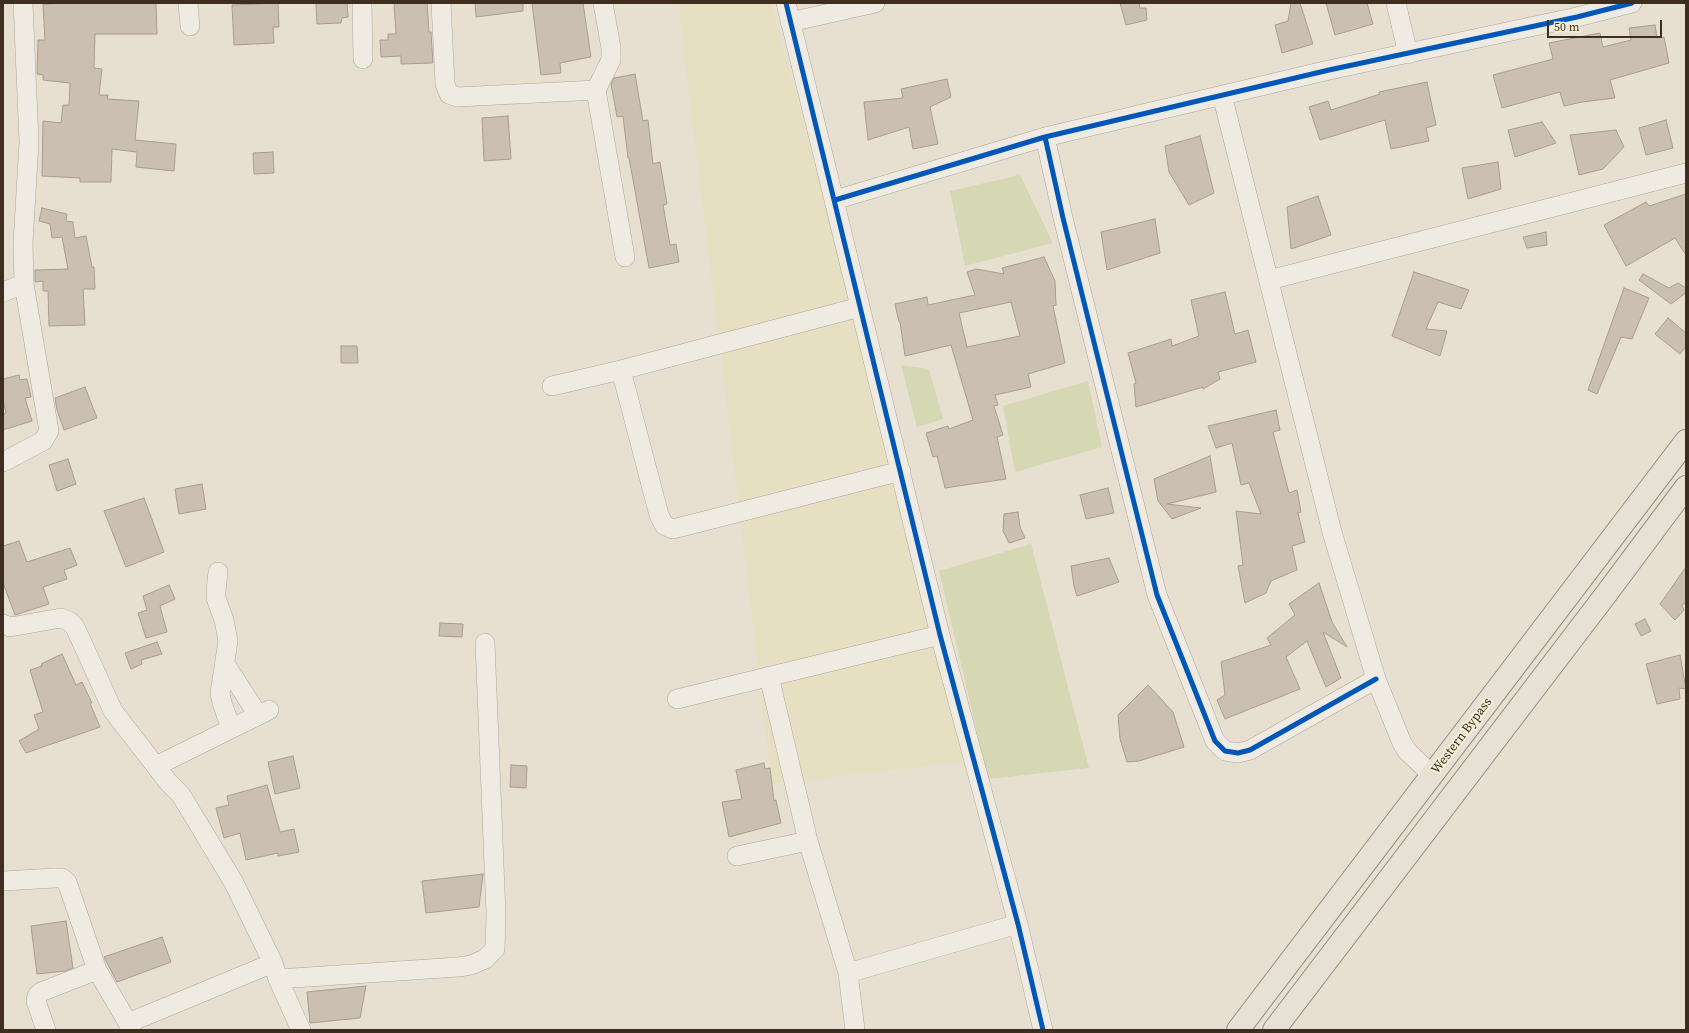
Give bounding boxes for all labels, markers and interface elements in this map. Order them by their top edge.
scale bar [1549,12,1664,38]
text: 50 m [1554,19,1580,35]
street label: Western Bypass [1428,695,1496,777]

